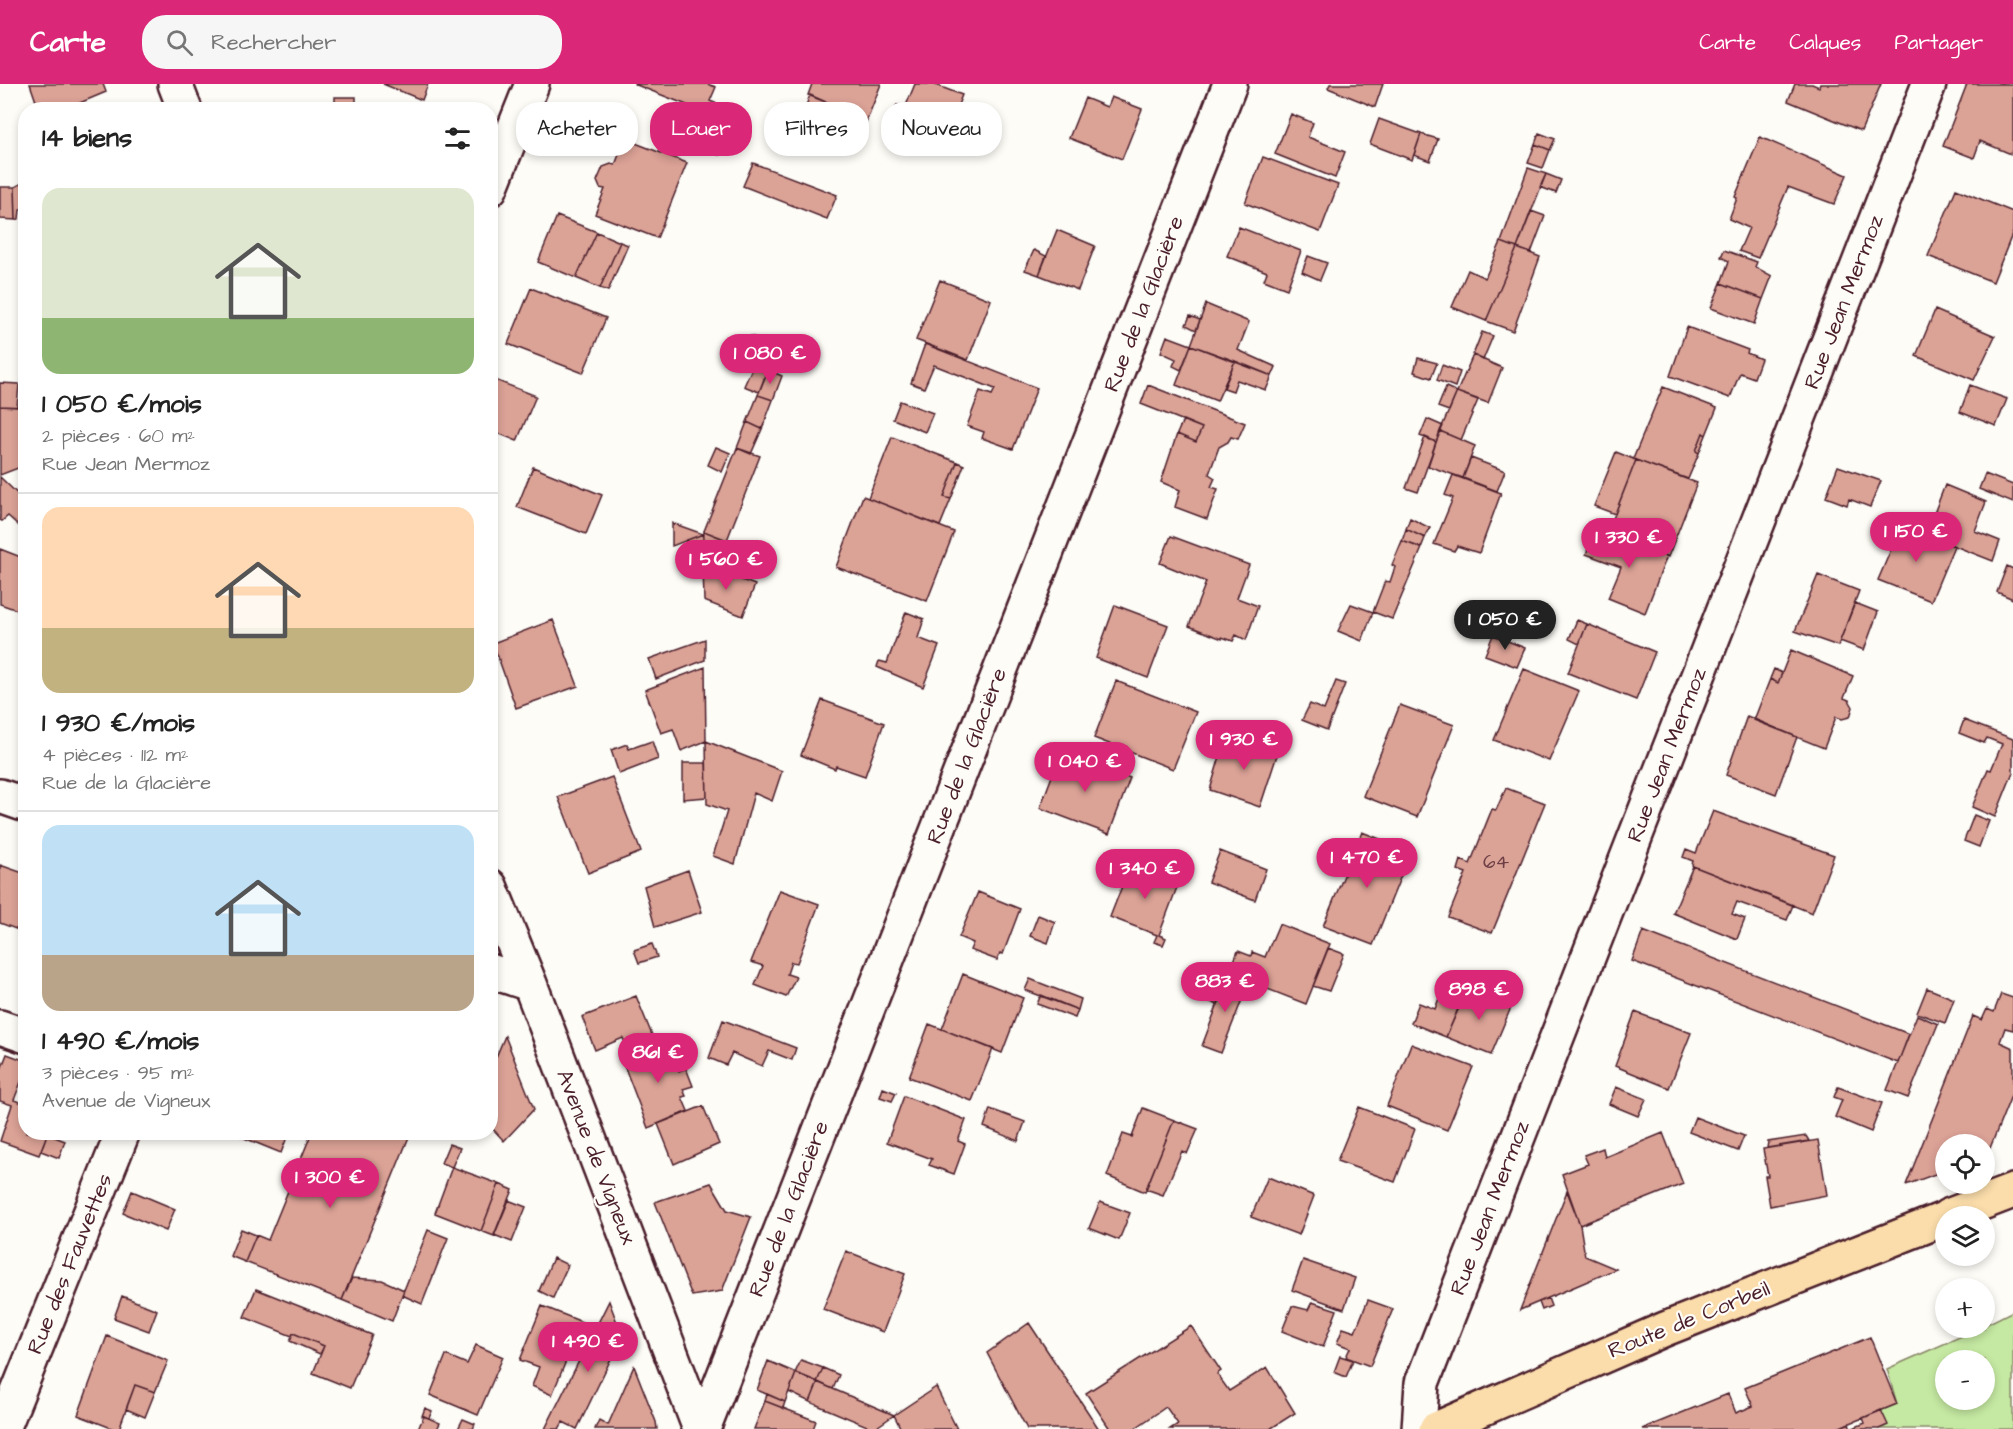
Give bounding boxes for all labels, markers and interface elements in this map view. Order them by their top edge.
search box [142,15,562,69]
text: Carte [30,23,106,62]
icon: search [163,26,196,59]
text: Rechercher [211,27,336,58]
text: Carte [1699,28,1756,57]
text: Calques [1789,28,1861,57]
text: Partager [1894,28,1983,57]
chip: Acheter [516,102,638,156]
chip: Louer [650,102,752,156]
chip: Filtres [764,102,869,156]
chip: Nouveau [881,102,1002,156]
text: 14 biens [42,120,132,156]
icon: filters [441,122,474,155]
street label: Rue Jean Mermoz [1796,210,1892,394]
street label: Rue de la Glacière [1096,211,1192,396]
icon: home [204,227,312,335]
pin: 1 080 € [715,334,825,385]
text: 1 080 € [734,339,806,367]
text: 1 050 €/mois [42,386,202,422]
text: 2 pièces · 60 m² [42,422,195,450]
text: Rue Jean Mermoz [42,450,210,478]
pin: 1 150 € [1861,512,1971,563]
text: 1 150 € [1884,517,1948,545]
pin: 1 330 € [1574,518,1684,569]
text: 1 330 € [1595,523,1663,551]
pin: 1 560 € [671,540,781,591]
text: 1 560 € [689,545,763,573]
icon: home [204,546,312,654]
pin: 1 050 € [1450,600,1560,651]
text: 1 050 € [1468,605,1542,633]
street label: Rue de la Glacière [919,663,1015,848]
street label: Rue Jean Mermoz [1619,663,1715,847]
text: 1 930 €/mois [42,705,195,741]
pin: 1 930 € [1189,720,1299,771]
text: 1 930 € [1210,725,1278,753]
text: 4 pièces · 112 m² [42,741,189,769]
pin: 1 040 € [1030,742,1140,793]
text: 1 040 € [1048,747,1122,775]
text: Rue de la Glacière [42,769,211,797]
pin: 1 470 € [1312,838,1422,889]
text: 1 470 € [1330,843,1404,871]
house number: 64 [1483,848,1509,876]
pin: 1 340 € [1090,849,1200,900]
text: 1 340 € [1110,854,1180,882]
icon: home [204,864,312,972]
pin: 883 € [1183,962,1267,1013]
text: 883 € [1195,967,1255,995]
pin: 898 € [1437,970,1521,1021]
text: 898 € [1448,975,1510,1003]
text: 1 490 €/mois [42,1023,199,1059]
pin: 861 € [616,1033,700,1084]
text: 861 € [632,1038,684,1066]
text: 3 pièces · 95 m² [42,1059,194,1087]
street label: Avenue de Vigneux [547,1065,644,1250]
text: Avenue de Vigneux [42,1087,210,1115]
street label: Rue de la Glacière [741,1116,837,1301]
street label: Rue Jean Mermoz [1442,1116,1538,1300]
map controls [1935,1134,1995,1410]
button: locate [1935,1134,1995,1194]
pin: 1 300 € [275,1158,385,1209]
text: 1 300 € [295,1163,365,1191]
street label: Rue des Fauvettes [20,1169,120,1359]
button: layers [1935,1206,1995,1266]
street label: Route de Corbeil [1603,1273,1775,1367]
button: + [1935,1278,1995,1338]
pin: 1 490 € [533,1322,643,1373]
text: 1 490 € [552,1327,624,1355]
button: − [1935,1350,1995,1410]

